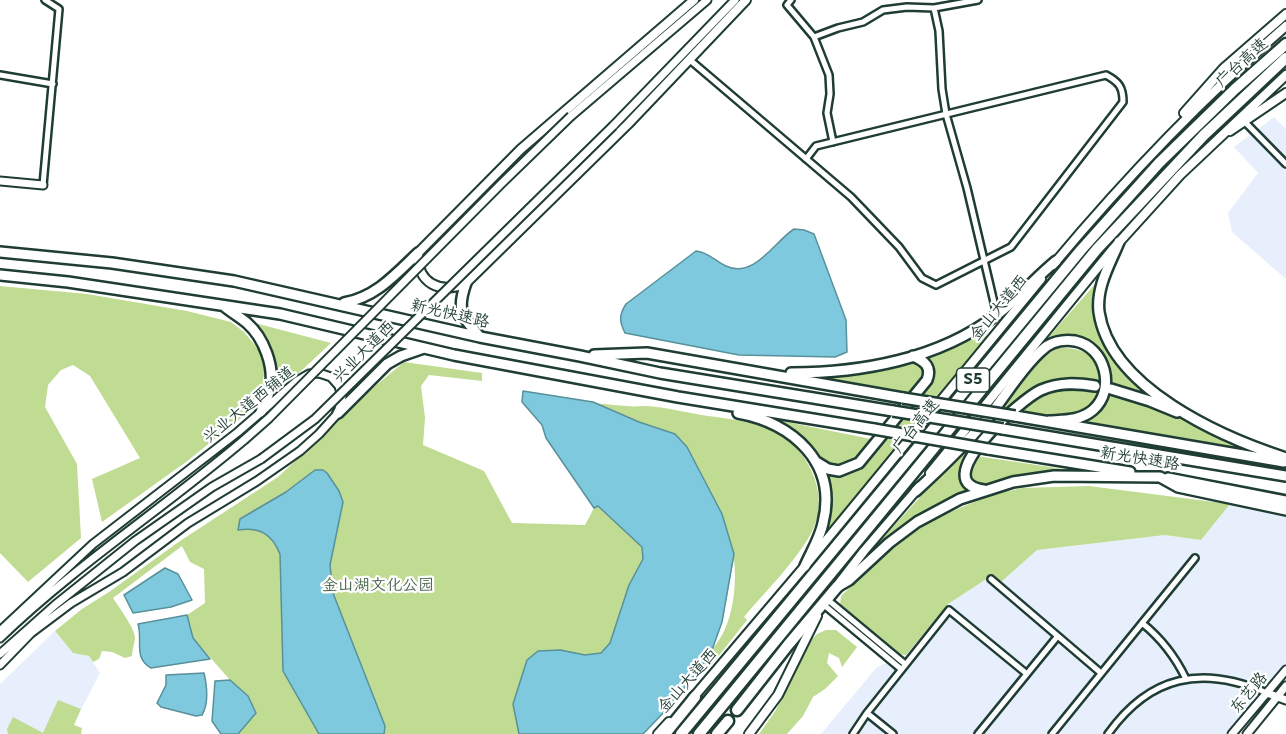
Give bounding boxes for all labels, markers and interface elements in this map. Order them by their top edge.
street label: 广台高速 [1212,34,1272,92]
street label: 金山大道西 [966,271,1032,345]
street label: 新光快速路 [409,296,491,332]
street label: 兴业大道西 [329,317,399,387]
street label: 兴业大道西铺道 [199,362,299,448]
road number: S5 [956,368,990,392]
street label: 广台高速 [888,395,944,457]
street label: 新光快速路 [1099,443,1181,475]
park label: 金山湖文化公园 [322,576,434,596]
street label: 金山大道西 [654,645,722,717]
street label: 东艺路 [1226,668,1272,718]

